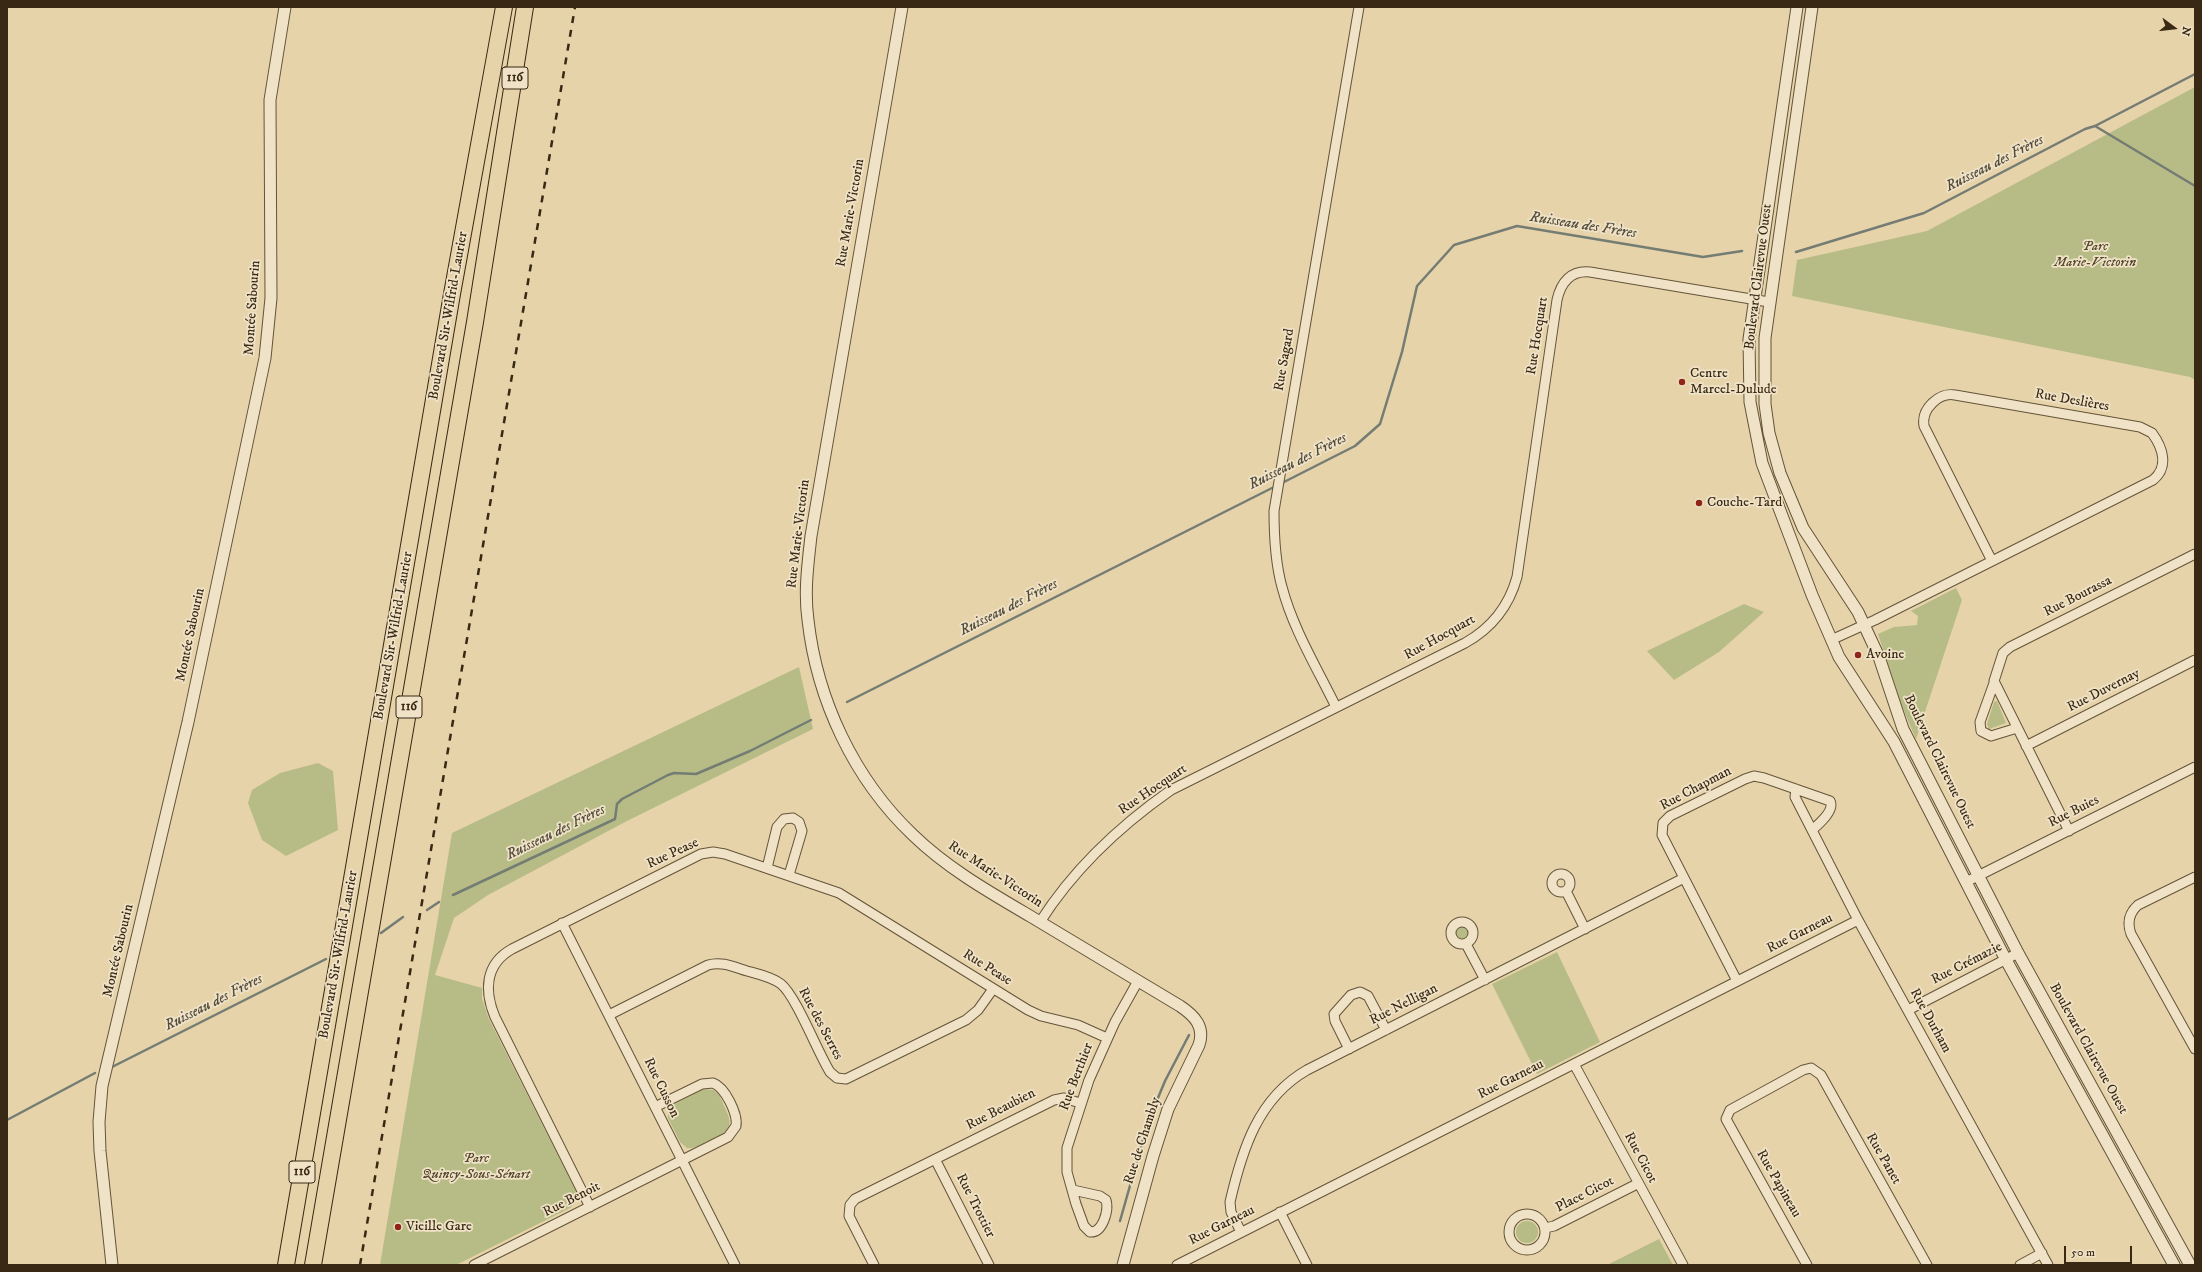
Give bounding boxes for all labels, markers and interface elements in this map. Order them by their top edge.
north arrow [2154,8,2194,48]
text: N [2178,25,2194,37]
road number: 116 [502,67,528,89]
water label: Ruisseau des Frères [1943,132,2047,196]
street label: Rue Marie-Victorin [833,158,869,268]
street label: Boulevard Clairevue Ouest [1742,203,1776,351]
water label: Ruisseau des Frères [1528,209,1638,243]
street label: Boulevard Sir-Wilfrid-Laurier [426,231,472,401]
park label: Parc Marie-Victorin [2054,239,2136,272]
street label: Montée Sabourin [241,260,265,356]
street label: Rue Hocquart [1524,296,1552,376]
street label: Rue Sagard [1271,327,1299,393]
place label: Centre Marcel-Dulude [1690,366,1777,398]
marker: Centre Marcel-Dulude [1677,377,1687,387]
street label: Rue Deslières [2034,386,2110,416]
water label: Ruisseau des Frères [1246,430,1350,494]
street label: Rue Marie-Victorin [784,479,814,589]
place label: Couche-Tard [1707,495,1782,511]
marker: Couche-Tard [1694,498,1704,508]
street label: Boulevard Sir-Wilfrid-Laurier [371,551,417,721]
street label: Rue Bourassa [2041,573,2115,621]
water label: Ruisseau des Frères [957,576,1061,640]
street label: Montée Sabourin [173,587,209,683]
street label: Rue Hocquart [1402,612,1478,664]
place label: Avoine [1866,647,1904,663]
marker: Avoine [1853,650,1863,660]
street label: Rue Duvernay [2065,666,2143,716]
street label: Boulevard Clairevue Ouest [1899,692,1979,832]
road number: 116 [396,696,422,718]
street label: Rue Hocquart [1116,761,1190,819]
street label: Rue Chapman [1657,763,1735,815]
street label: Rue Buies [2046,792,2102,832]
water label: Ruisseau des Frères [504,801,608,865]
street label: Rue Pease [645,835,701,873]
street label: Rue Marie-Victorin [944,838,1046,912]
street label: Boulevard Sir-Wilfrid-Laurier [316,870,362,1040]
street label: Montée Sabourin [100,903,138,999]
street label: Rue Garneau [1764,910,1836,958]
street label: Rue Crémazie [1929,939,2005,989]
street label: Rue Pease [959,946,1015,990]
water label: Ruisseau des Frères [162,971,266,1035]
street label: Rue Nelligan [1367,981,1441,1029]
street label: Boulevard Clairevue Ouest [2045,981,2131,1117]
street label: Rue des Serres [794,985,846,1063]
street label: Rue Durham [1905,986,1955,1056]
street label: Rue Berthier [1056,1041,1098,1113]
street label: Rue Cusson [639,1055,683,1121]
street label: Rue Garneau [1475,1056,1547,1104]
street label: Rue Beaubien [964,1085,1038,1135]
street label: Rue de Chambly [1121,1095,1165,1187]
street label: Rue Cicot [1620,1130,1660,1186]
street label: Rue Panet [1862,1130,1904,1188]
street label: Rue Papineau [1752,1147,1804,1221]
park label: Parc Quincy-Sous-Sénart [422,1151,530,1184]
road number: 116 [289,1161,315,1183]
street label: Rue Trottier [952,1171,998,1241]
street label: Place Cicot [1553,1173,1617,1217]
street label: Rue Benoit [541,1179,603,1221]
street label: Rue Garneau [1186,1202,1258,1250]
place label: Vieille Gare [406,1219,472,1235]
marker: Vieille Gare [393,1222,403,1232]
scale bar [2066,1238,2134,1264]
text: 50 m [2071,1245,2095,1260]

